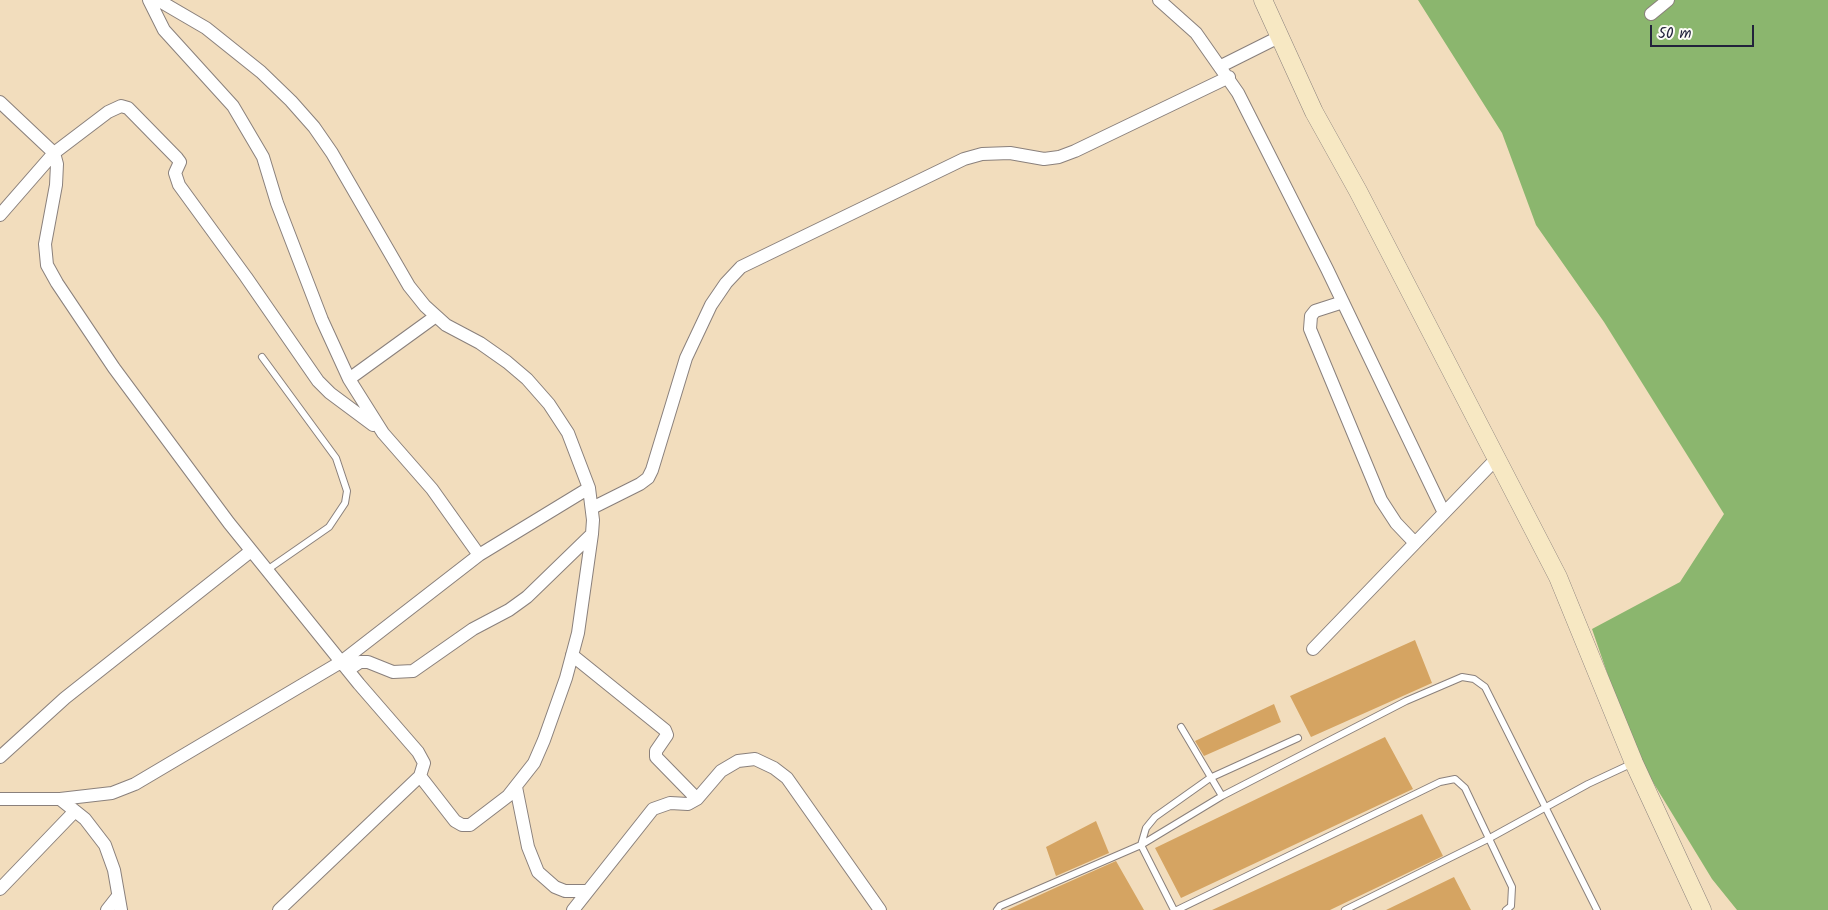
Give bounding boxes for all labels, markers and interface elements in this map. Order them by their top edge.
scale bar [1653,15,1757,47]
text: 50 m [1658,22,1692,46]

